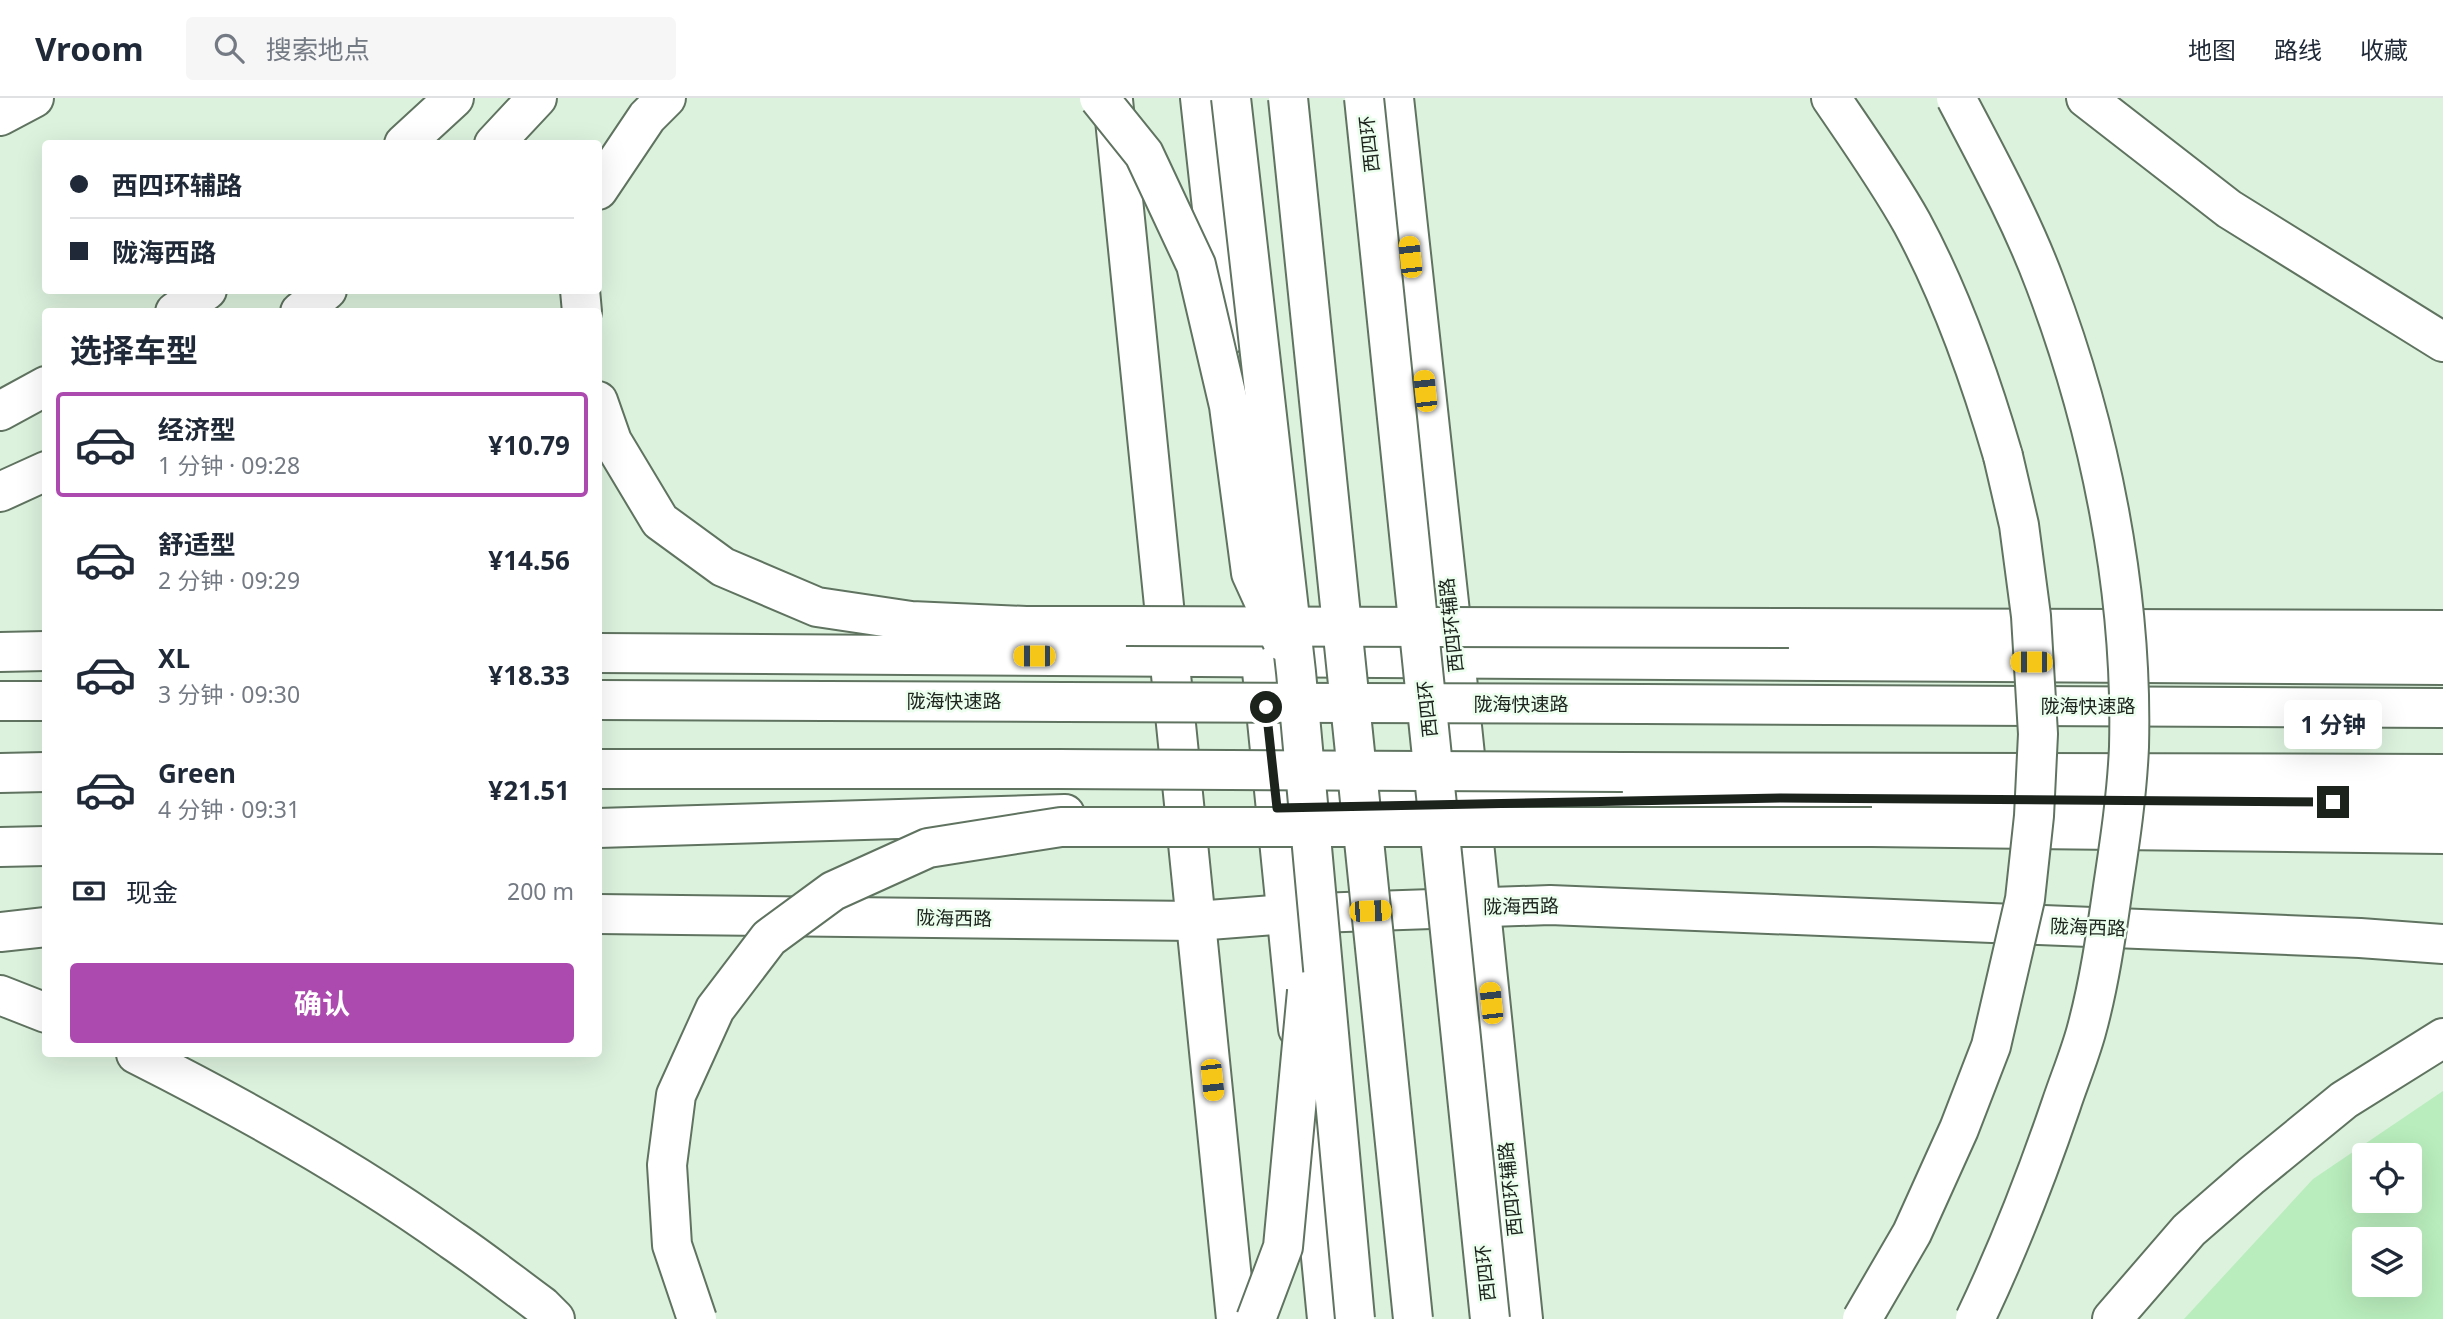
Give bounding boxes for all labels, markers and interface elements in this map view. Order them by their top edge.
search box [186,17,676,80]
text: Vroom [35,26,144,71]
icon: search [210,29,248,67]
text: 搜索地点 [266,31,370,67]
text: 地图 [2188,33,2236,66]
text: 路线 [2274,33,2322,66]
text: 收藏 [2360,33,2408,66]
street label: 西四环 [1353,114,1385,174]
text: 西四环辅路 [112,167,242,203]
text: 陇海西路 [112,234,216,270]
car [1398,235,1423,279]
text: 选择车型 [70,328,198,371]
car [1413,369,1438,413]
text: 经济型 [158,411,236,447]
icon: car [74,413,137,476]
text: ¥10.79 [488,427,570,463]
text: 1 分钟 · 09:28 [158,449,300,481]
text: 舒适型 [158,526,236,562]
icon: car [74,528,137,591]
text: ¥14.56 [488,542,570,578]
text: 2 分钟 · 09:29 [158,564,300,596]
street label: 西四环辅路 [1433,576,1469,674]
text: XL [158,640,190,676]
icon: car [74,643,137,706]
car [1014,646,1056,667]
car [2011,652,2053,673]
text: ¥18.33 [488,657,570,693]
text: 3 分钟 · 09:30 [158,678,300,710]
street label: 西四环 [1411,679,1443,739]
street label: 陇海快速路 [906,688,1002,714]
route start [1250,691,1282,723]
street label: 陇海快速路 [1473,691,1569,717]
street label: 陇海快速路 [2040,693,2136,719]
callout: 1 分钟 [2284,700,2382,750]
text: 1 分钟 [2300,708,2366,740]
text: Green [158,755,236,791]
icon: car [74,758,137,821]
text: ¥21.51 [488,772,570,808]
route end [2317,786,2349,818]
text: 4 分钟 · 09:31 [158,793,300,825]
icon: cash [70,872,108,910]
text: 现金 [126,874,178,910]
text: 200 m [507,875,574,907]
street label: 陇海西路 [1483,892,1559,920]
car [1349,900,1392,922]
street label: 陇海西路 [916,904,992,932]
street label: 陇海西路 [2050,913,2126,941]
button: 确认 [70,963,574,1043]
car [1479,981,1504,1025]
car [1200,1058,1225,1102]
street label: 西四环辅路 [1492,1140,1528,1238]
map controls [2352,1143,2422,1297]
button: locate [2352,1143,2422,1213]
button: layers [2352,1227,2422,1297]
street label: 西四环 [1469,1243,1501,1303]

